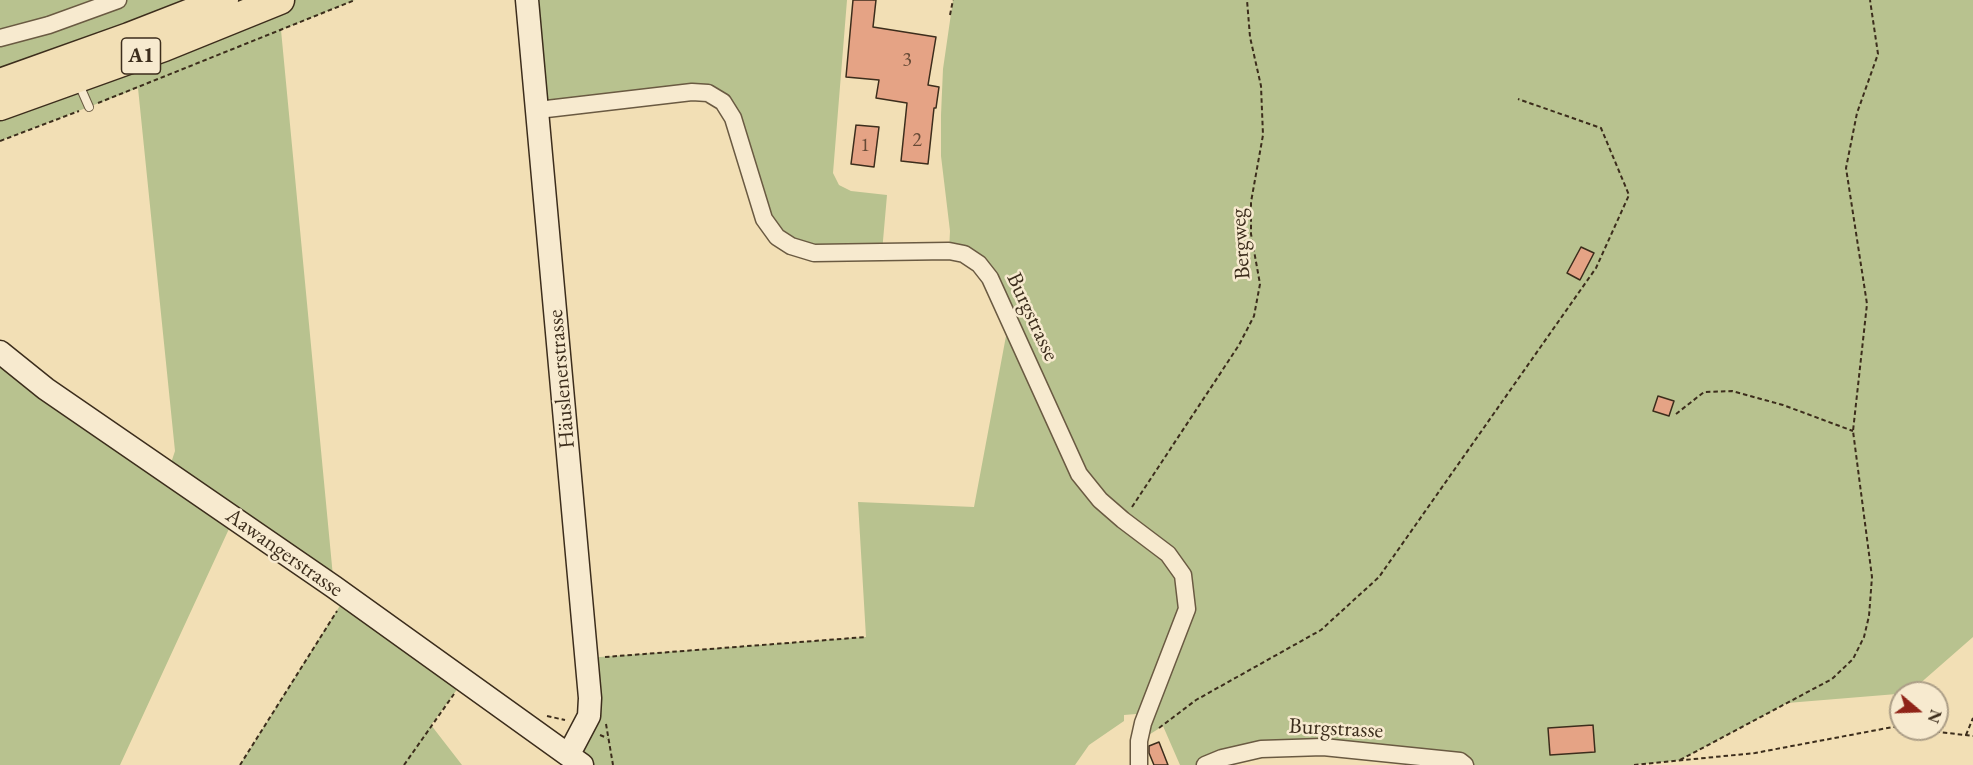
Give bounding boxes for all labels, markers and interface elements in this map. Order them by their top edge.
road number: A1 [122,38,160,74]
house number: 3 [902,49,912,73]
house number: 2 [912,129,922,153]
house number: 1 [860,134,870,158]
street label: Bergweg [1225,208,1257,280]
street label: Burgstrasse [1000,269,1064,365]
street label: Häuslenerstrasse [543,308,581,450]
street label: Aawangerstrasse [220,503,348,603]
north arrow [1889,681,1949,741]
text: N [1923,707,1947,726]
street label: Burgstrasse [1288,713,1384,745]

